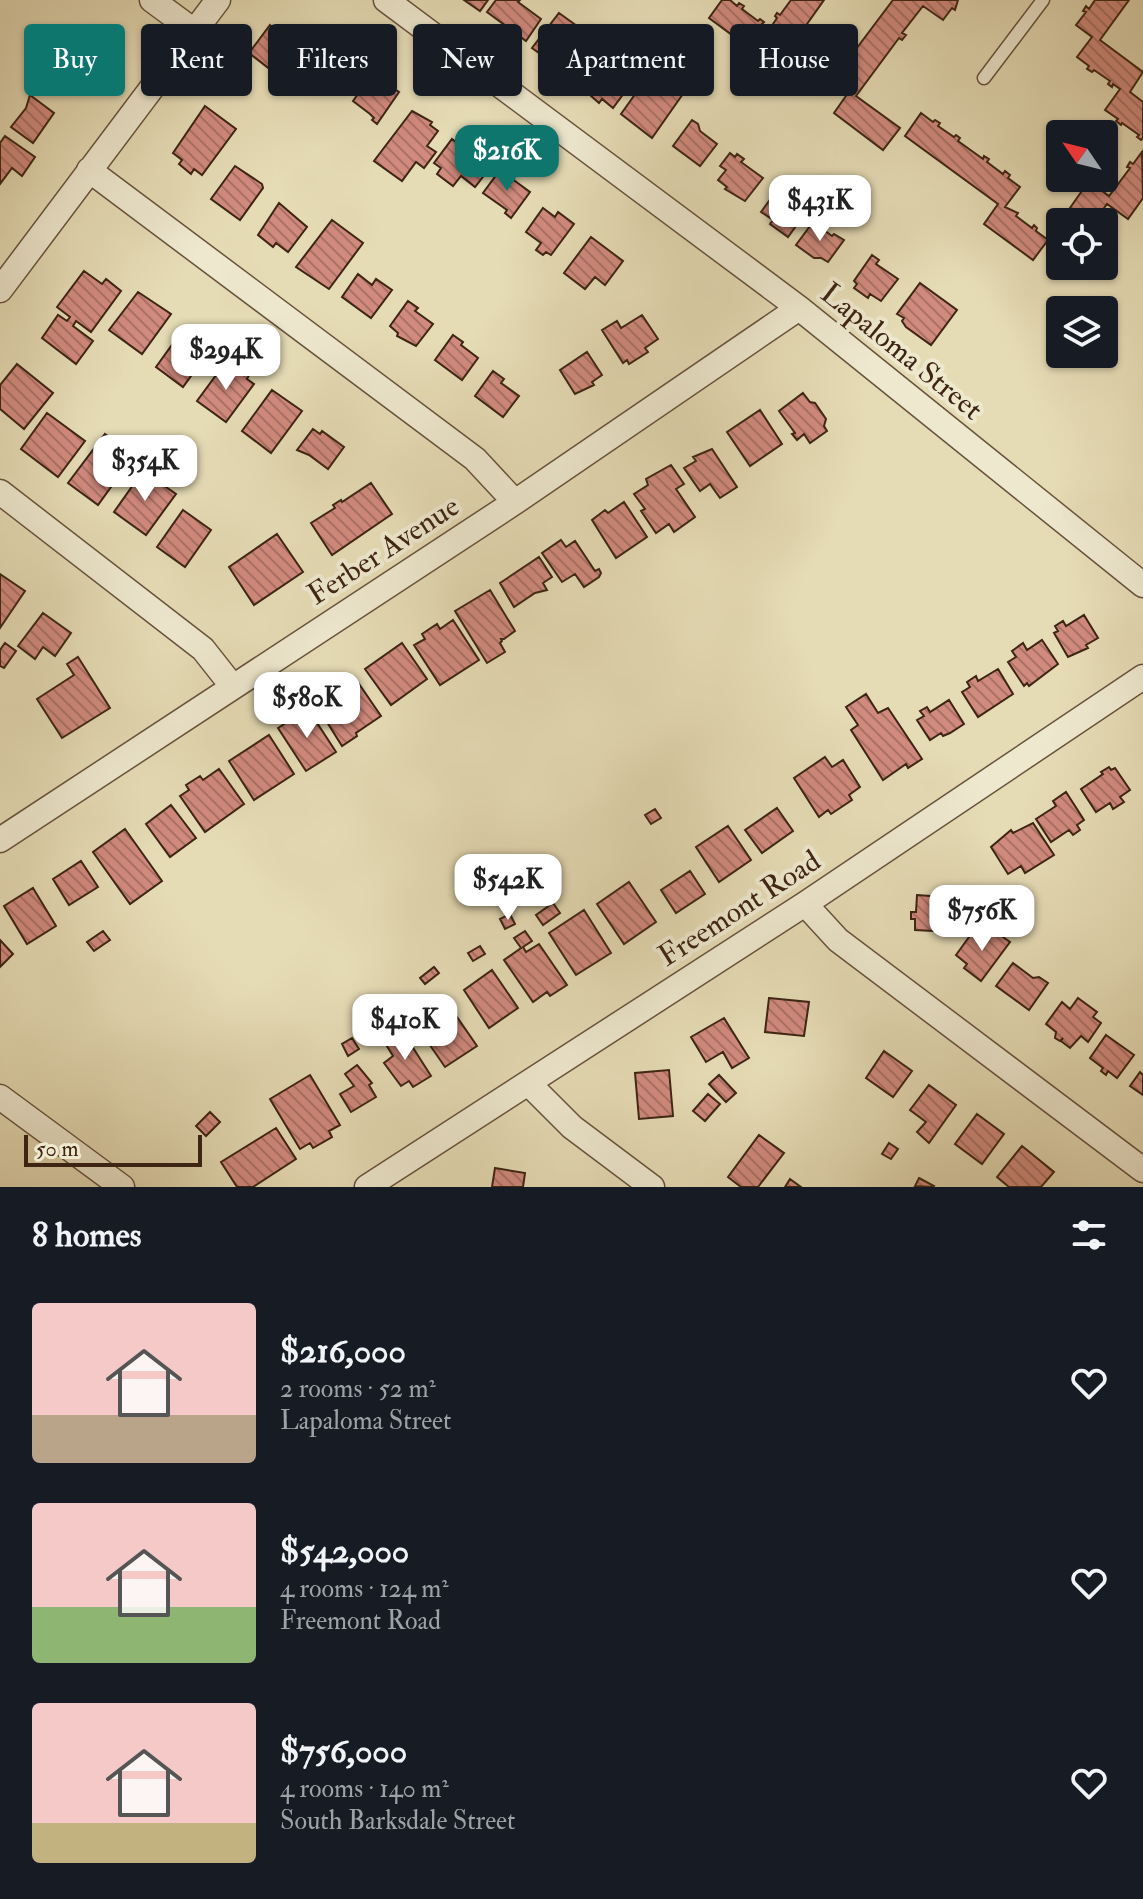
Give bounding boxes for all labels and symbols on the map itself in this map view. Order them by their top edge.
north arrow [1046,120,1118,192]
pin: $216K [451,125,563,193]
pin: $431K [764,175,876,243]
street label: Lapaloma Street [813,275,990,428]
pin: $294K [170,324,282,392]
pin: $354K [89,435,201,503]
street label: Ferber Avenue [300,488,466,613]
pin: $580K [251,672,363,740]
street label: Freemont Road [651,842,827,975]
pin: $542K [452,854,564,922]
pin: $756K [926,885,1038,953]
pin: $410K [349,994,461,1062]
scale bar [24,1131,202,1167]

